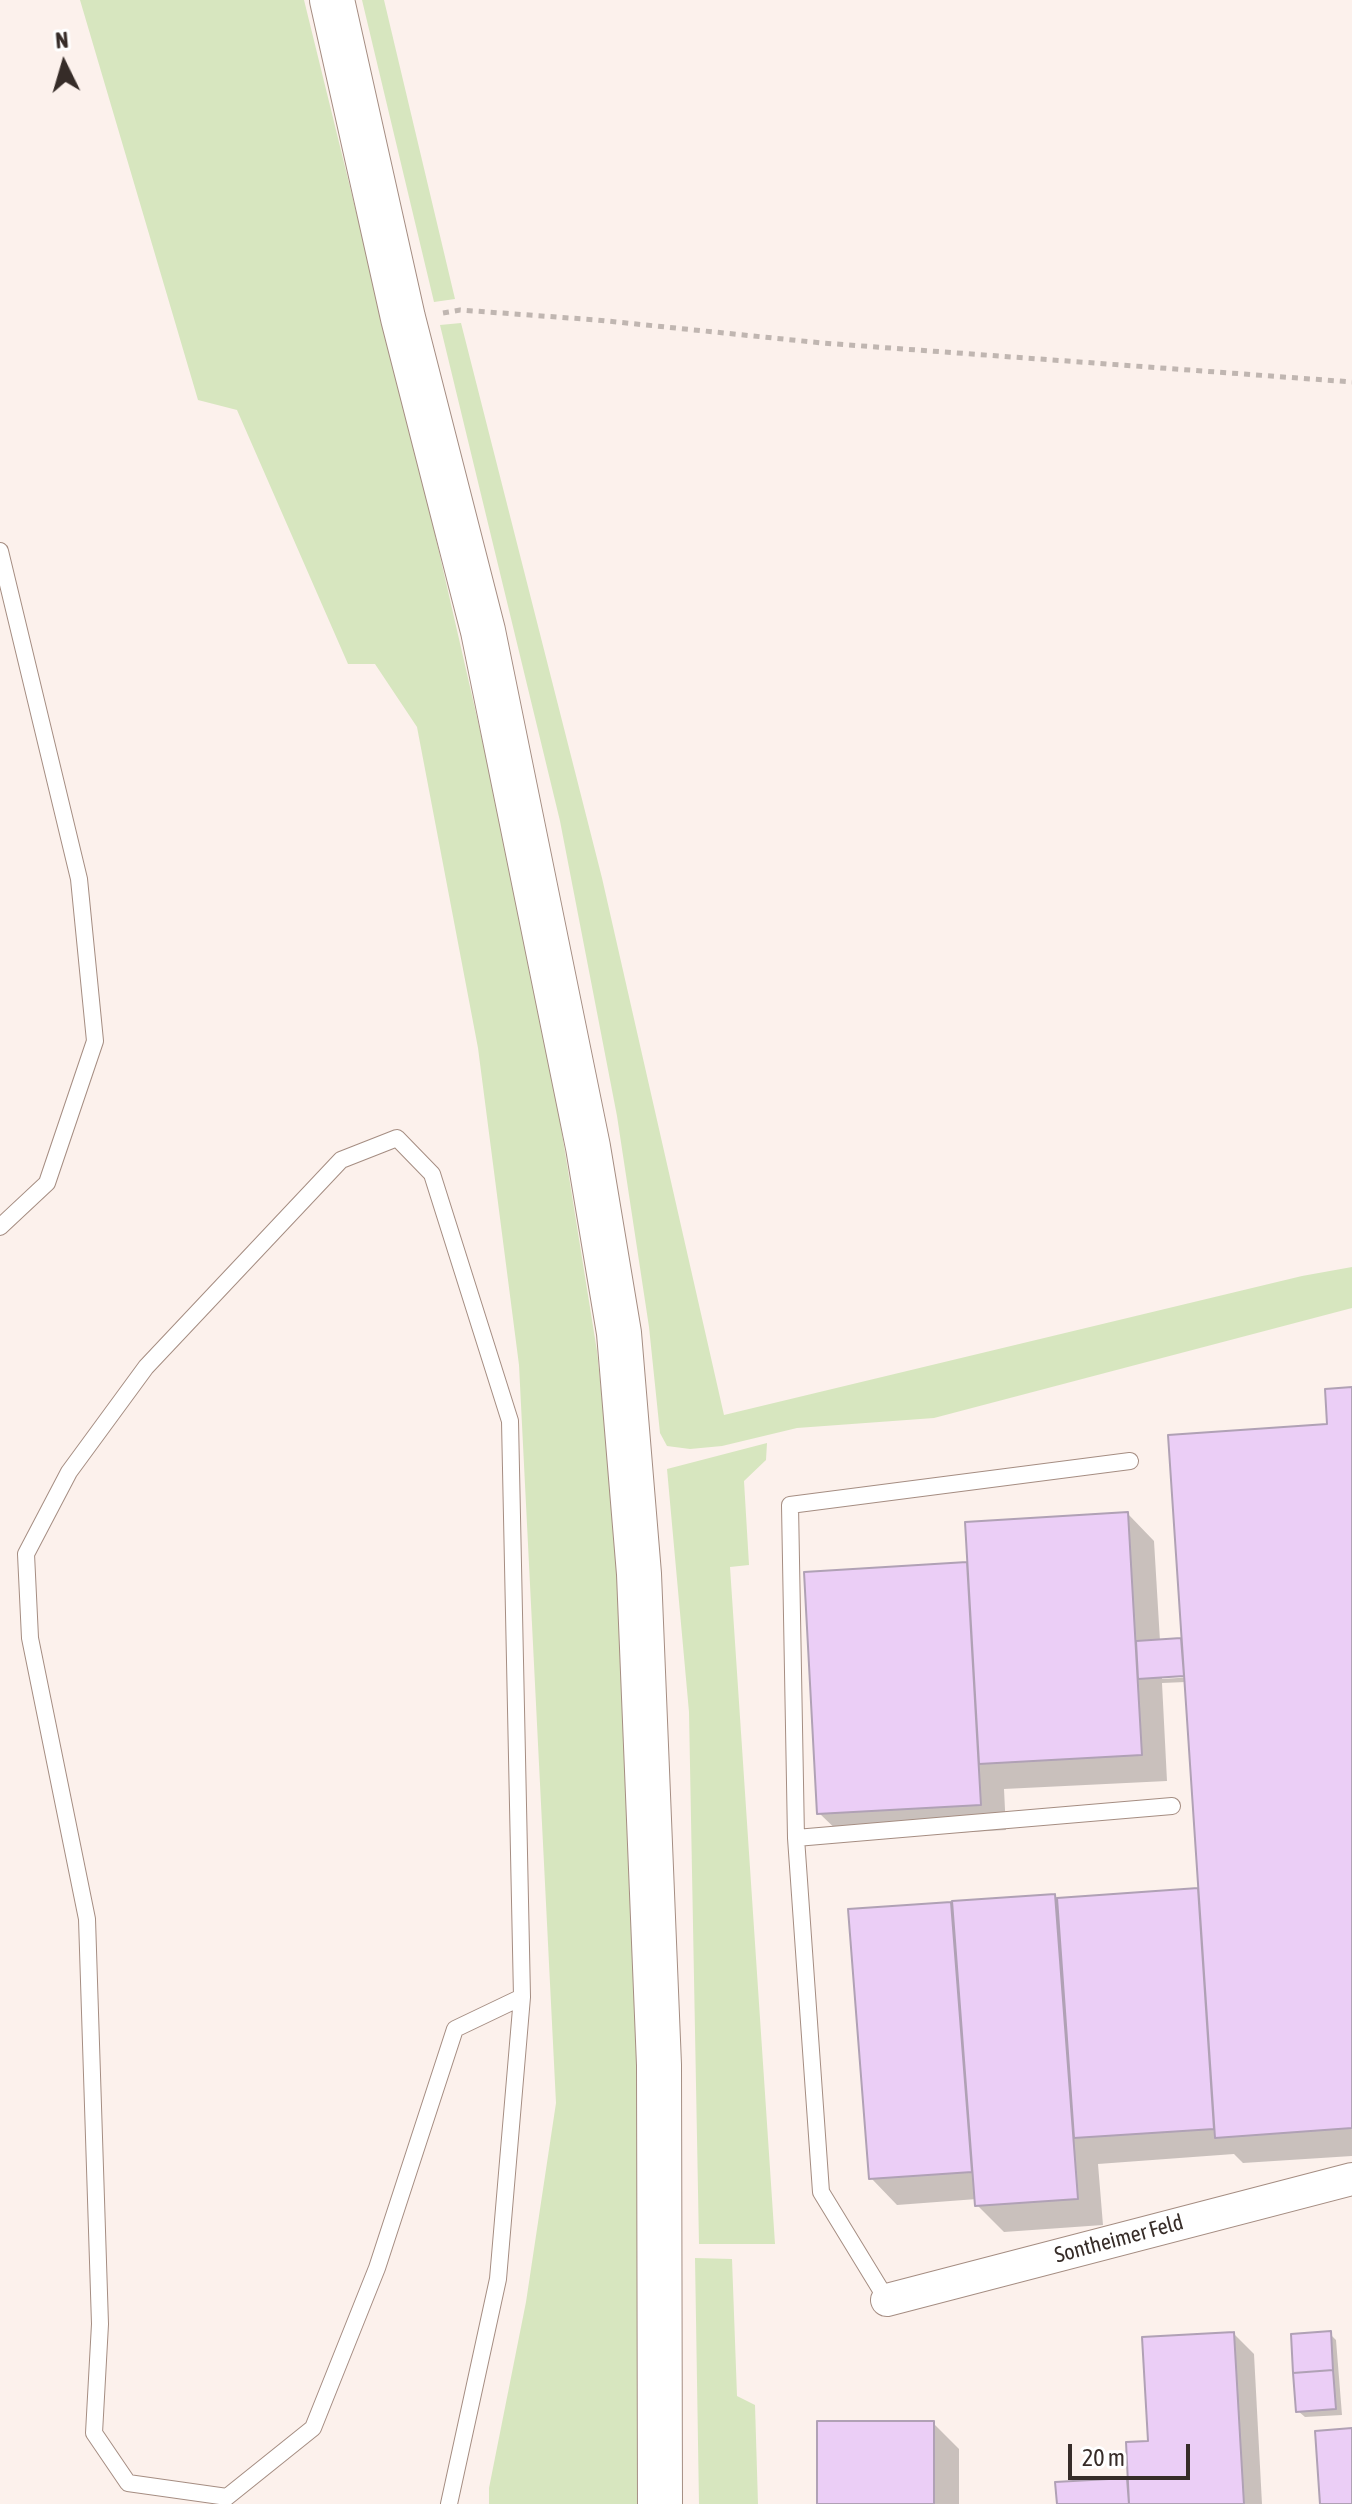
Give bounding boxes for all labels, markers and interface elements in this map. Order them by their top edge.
north arrow [24,24,104,104]
text: N [54,27,70,54]
street label: Sontheimer Feld [1052,2209,1186,2269]
scale bar [1072,2428,1194,2478]
text: 20 m [1082,2444,1125,2471]

